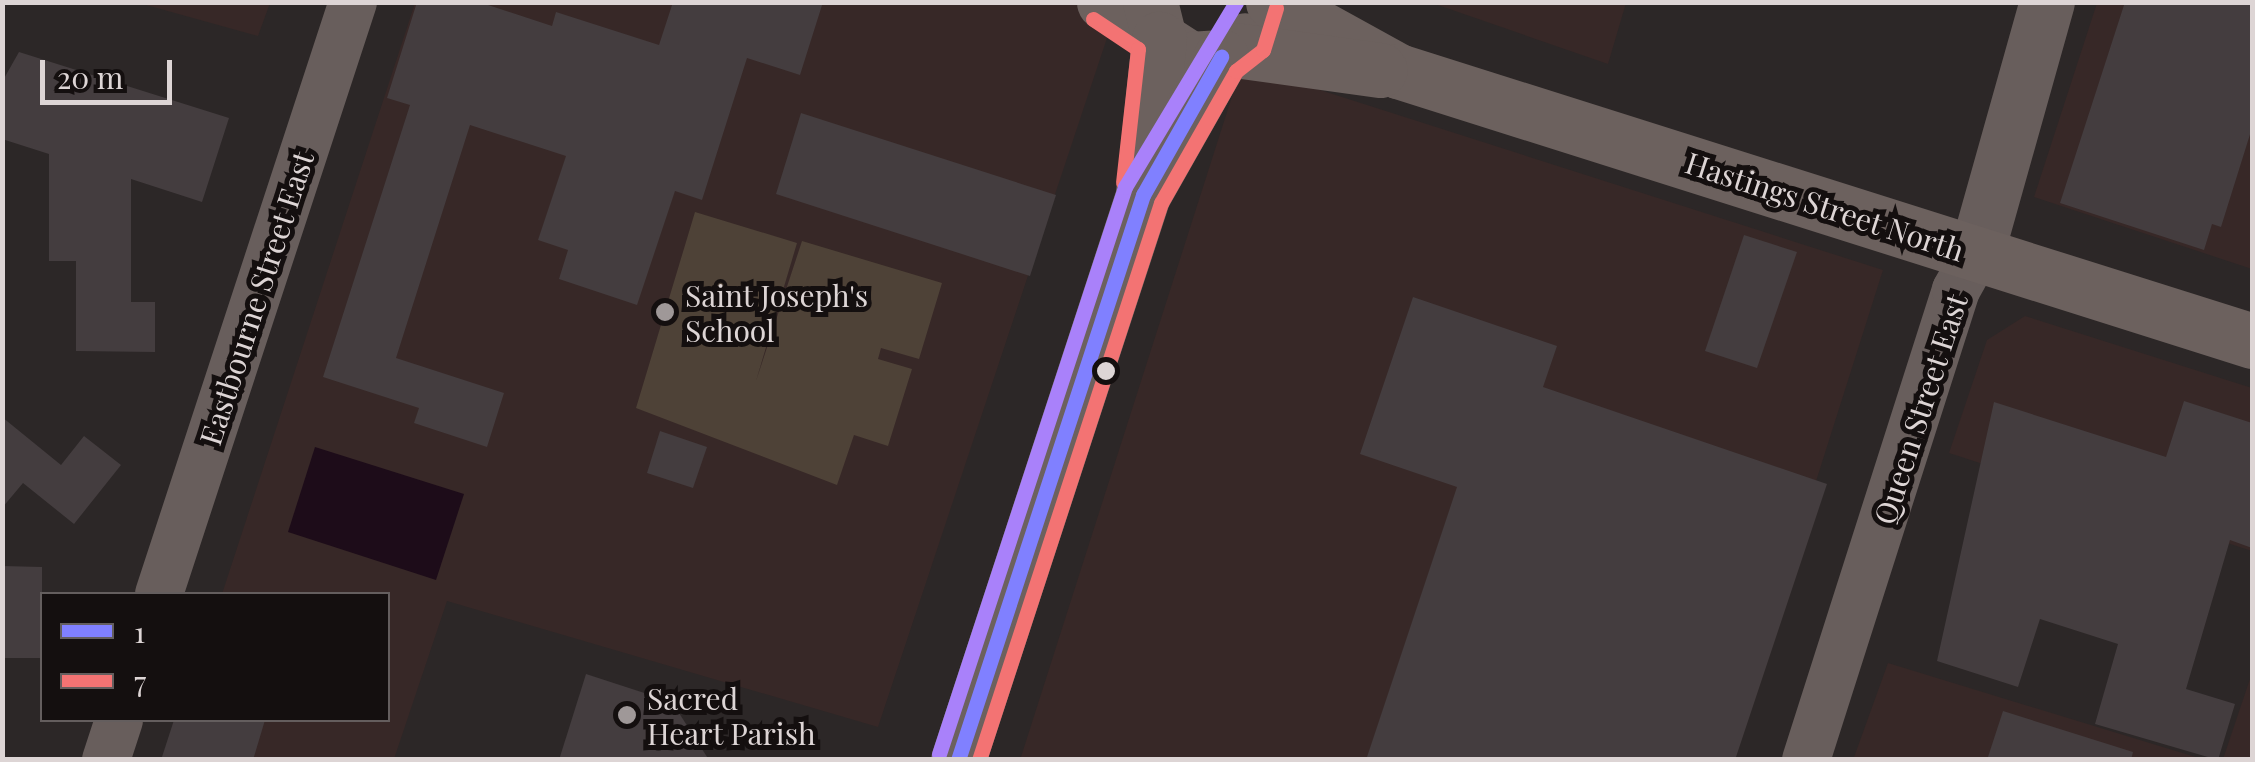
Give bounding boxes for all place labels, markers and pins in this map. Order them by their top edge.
place label: Saint Joseph's School [685,277,869,348]
marker: Saint Joseph's School [654,301,676,323]
unlabelled marker [1096,361,1116,381]
place label: Sacred Heart Parish [647,680,816,750]
marker: Sacred Heart Parish [616,704,638,726]

